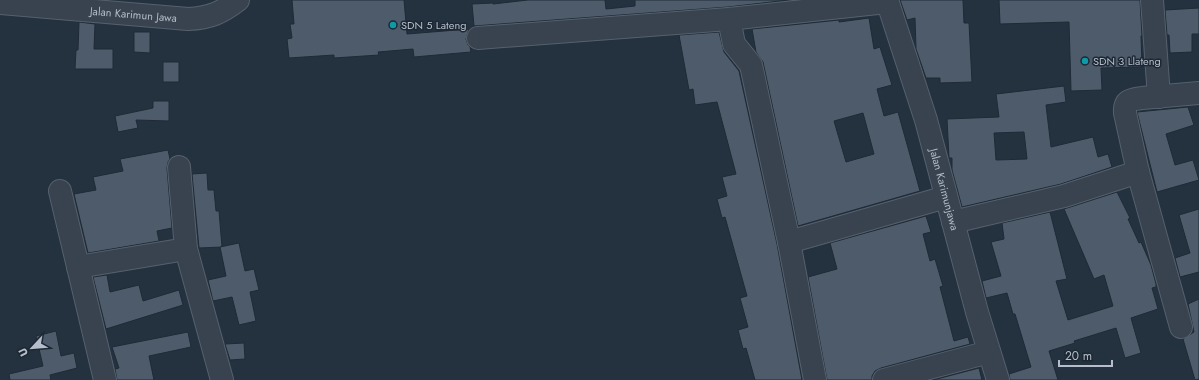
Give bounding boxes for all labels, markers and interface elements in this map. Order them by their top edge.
street label: Jalan Karimun Jawa [87,3,178,26]
place label: SDN 5 Lateng [401,17,466,33]
marker: SDN 5 Lateng [388,20,398,30]
place label: SDN 3 Llateng [1093,53,1161,69]
marker: SDN 3 Llateng [1080,56,1090,66]
street label: Jalan Karimunjawa [925,145,963,232]
north arrow [12,328,52,368]
scale bar [1059,342,1112,368]
text: U [14,345,32,359]
text: 20 m [1065,347,1092,365]

